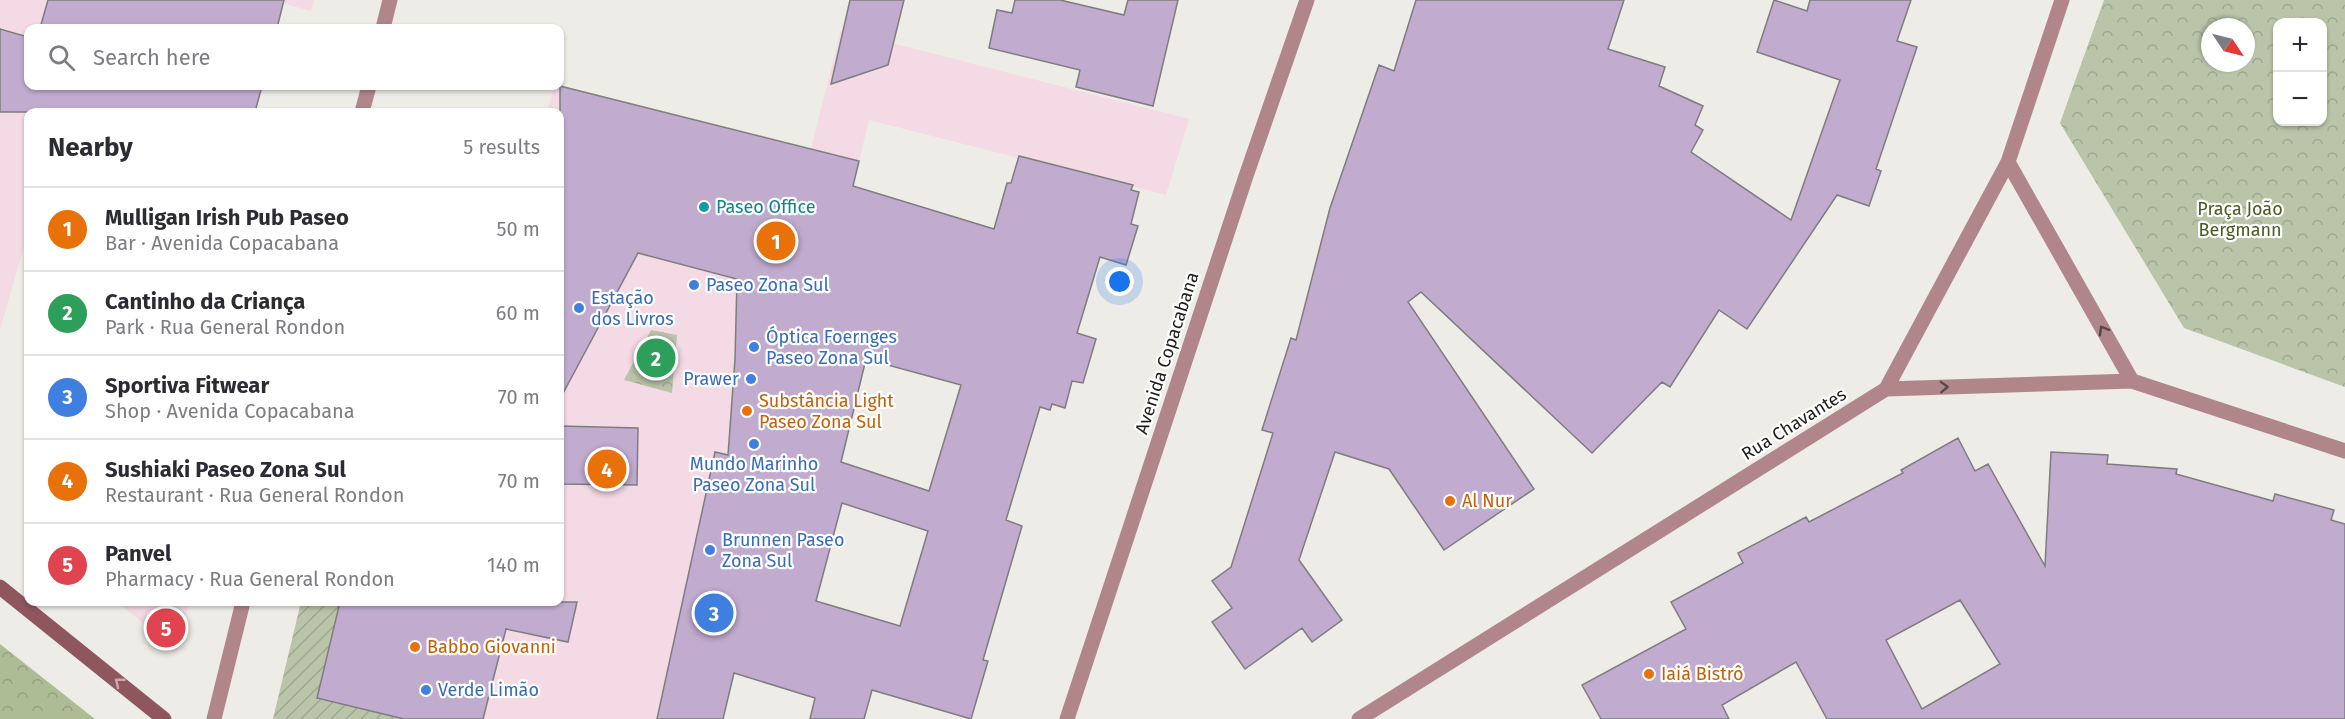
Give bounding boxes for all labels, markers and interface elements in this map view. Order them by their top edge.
north arrow [2201,18,2255,72]
map controls [2273,18,2327,126]
button: + [2273,18,2327,72]
search box [24,24,564,90]
icon: search [45,41,78,74]
text: Search here [93,44,211,71]
button: − [2273,72,2327,126]
text: Nearby [48,132,133,163]
text: 5 results [463,135,540,159]
place label: Paseo Office [716,196,815,218]
park label: Praça João Bergmann [2197,198,2283,241]
marker: Paseo Office [697,200,711,214]
text: Mulligan Irish Pub Paseo [105,204,349,231]
text: 1 [63,217,72,241]
text: 50 m [496,217,540,241]
pin: 1 [756,218,796,264]
text: Bar · Avenida Copacabana [105,231,339,255]
your location [1105,267,1134,296]
street label: Avenida Copacabana [1130,269,1204,437]
place label: Paseo Zona Sul [706,274,829,296]
marker: Paseo Zona Sul [687,278,701,292]
place label: Estação dos Livros [591,287,674,330]
text: Cantinho da Criança [105,288,305,315]
text: 2 [62,301,73,325]
text: 60 m [496,301,540,325]
marker: Estação dos Livros [572,301,586,315]
text: Park · Rua General Rondon [105,315,345,339]
place label: Óptica Foernges Paseo Zona Sul [766,326,897,369]
one-way arrow [2099,326,2110,336]
pin: 2 [636,336,676,380]
marker: Óptica Foernges Paseo Zona Sul [747,340,761,354]
place label: Prawer [683,368,739,390]
text: Sportiva Fitwear [105,372,269,399]
marker: Prawer [744,372,758,386]
one-way arrow [1940,381,1949,394]
street label: Rua Chavantes [1738,383,1850,465]
text: 3 [62,385,73,409]
text: 70 m [498,385,540,409]
place label: Substância Light Paseo Zona Sul [759,390,894,433]
text: Shop · Avenida Copacabana [105,399,355,423]
marker: Substância Light Paseo Zona Sul [740,404,754,418]
marker: Mundo Marinho Paseo Zona Sul [747,437,761,451]
pin: 4 [588,446,626,492]
place label: Mundo Marinho Paseo Zona Sul [690,453,818,496]
text: Sushiaki Paseo Zona Sul [105,456,346,483]
text: 4 [62,469,73,493]
text: 70 m [498,469,540,493]
text: Restaurant · Rua General Rondon [105,483,404,507]
place label: Al Nur [1462,490,1512,512]
marker: Al Nur [1443,494,1457,508]
place label: Brunnen Paseo Zona Sul [722,529,844,572]
text: Panvel [105,540,171,567]
marker: Brunnen Paseo Zona Sul [703,543,717,557]
text: 5 [62,553,73,577]
text: 140 m [487,553,540,577]
text: Pharmacy · Rua General Rondon [105,567,395,591]
pin: 3 [694,590,734,636]
pin: 5 [146,606,186,650]
place label: Babbo Giovanni [427,636,556,658]
marker: Babbo Giovanni [408,640,422,654]
place label: Iaiá Bistrô [1661,663,1744,685]
marker: Iaiá Bistrô [1642,667,1656,681]
one-way arrow [115,679,126,690]
place label: Verde Limão [438,679,539,701]
marker: Verde Limão [419,683,433,697]

